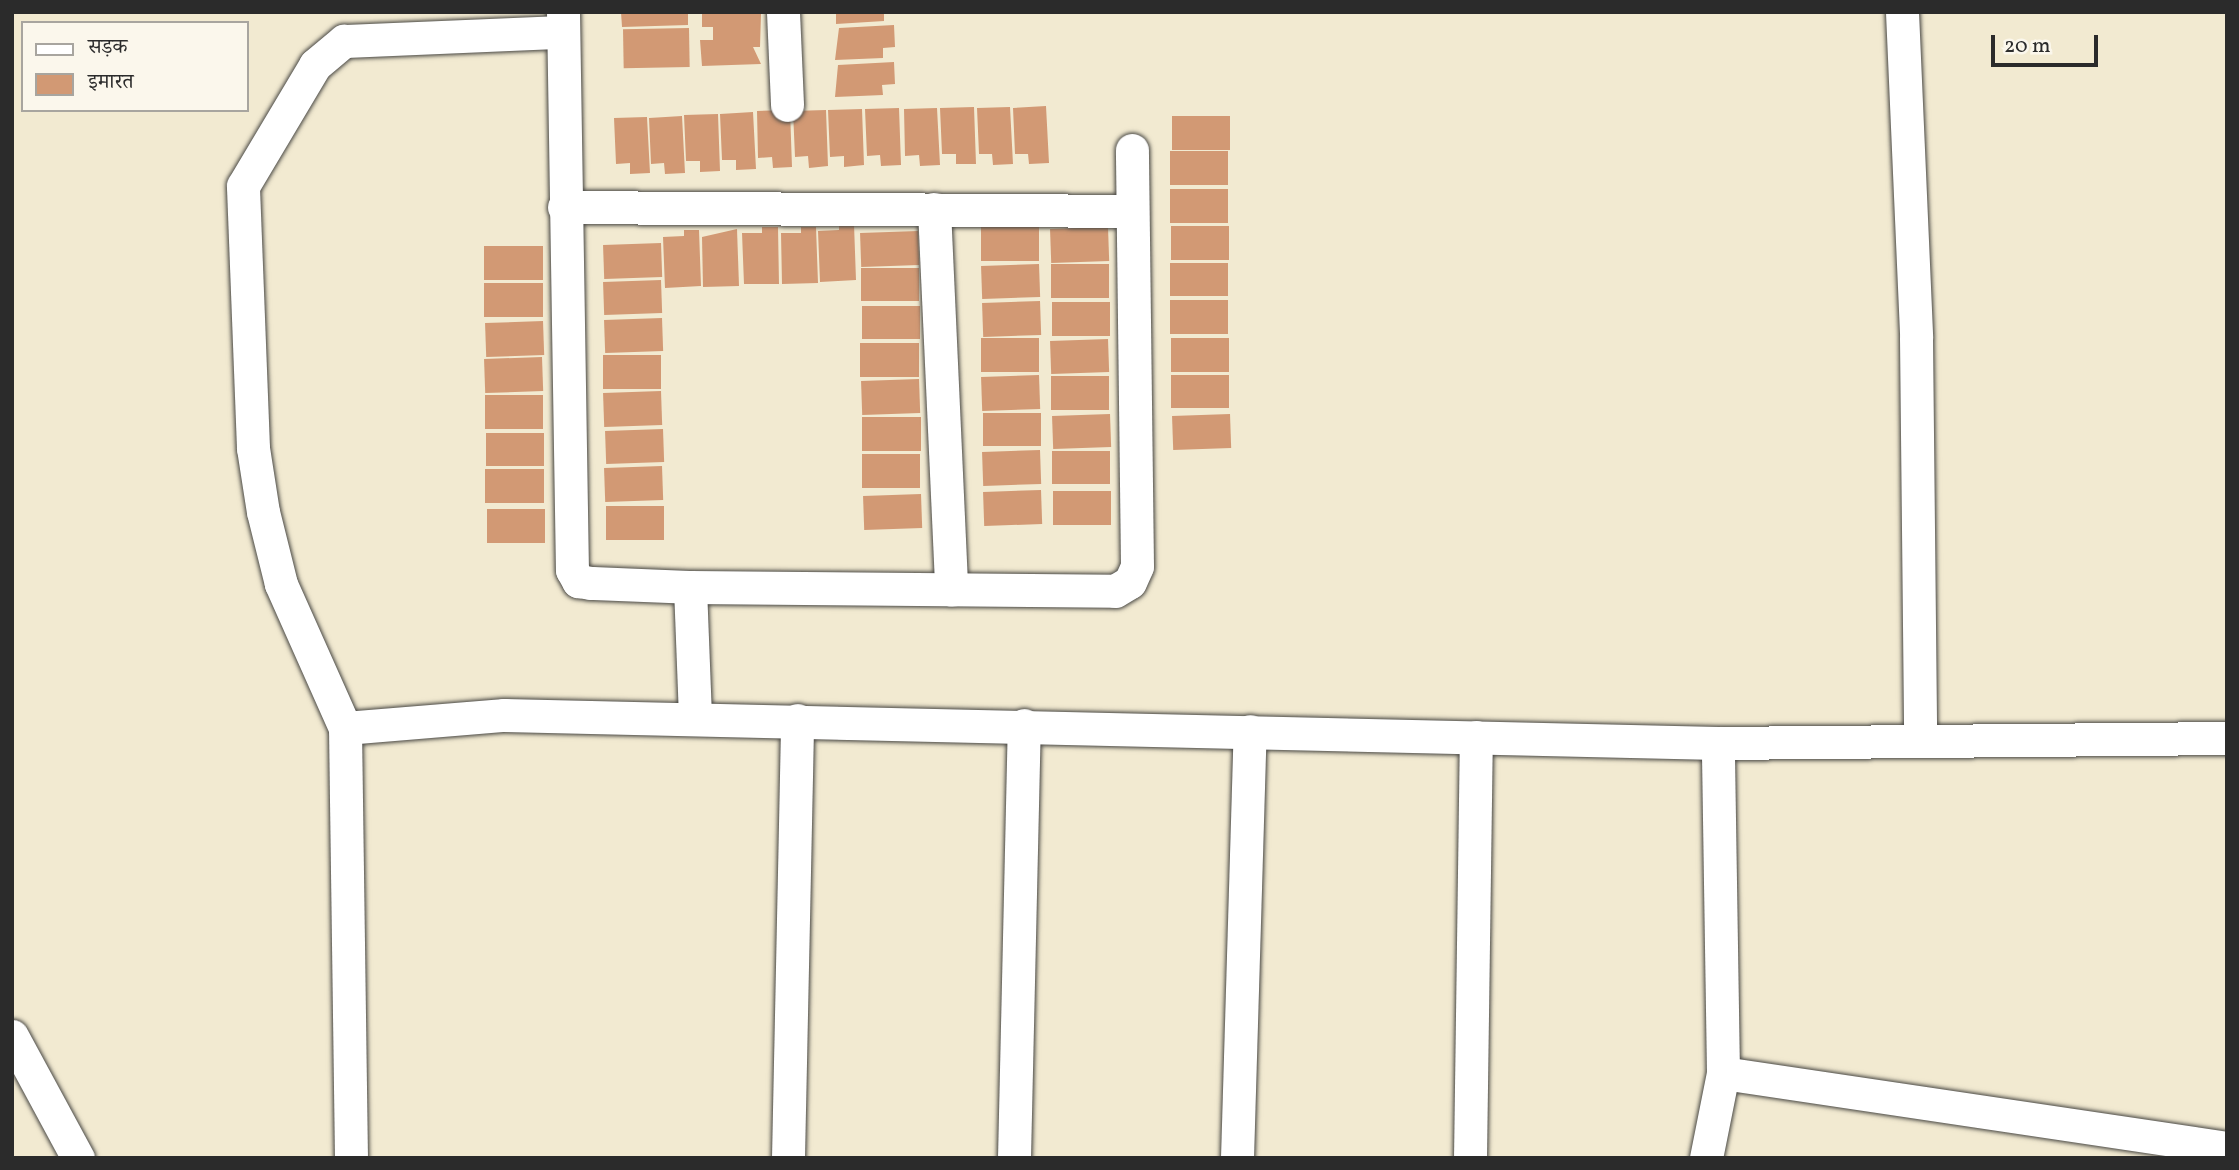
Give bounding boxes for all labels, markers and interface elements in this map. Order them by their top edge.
legend [21,21,248,112]
scale bar [1994,21,2101,65]
text: 20 m [2004,32,2050,61]
text: सड़क [88,33,127,62]
text: इमारत [88,68,134,97]

